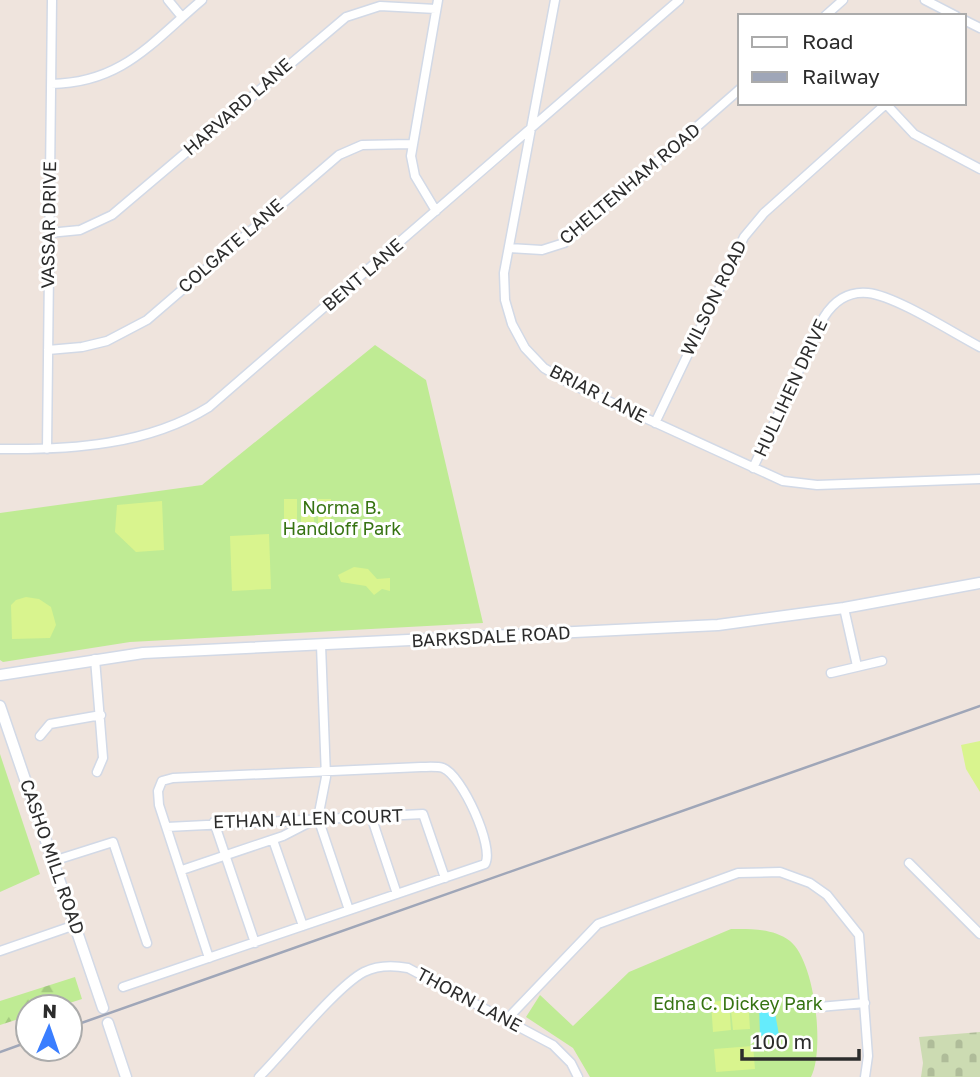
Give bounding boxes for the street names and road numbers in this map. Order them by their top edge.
street label: HARVARD LANE [178,53,296,159]
street label: CHELTENHAM ROAD [554,118,704,249]
street label: VASSAR DRIVE [36,161,60,289]
street label: COLGATE LANE [173,194,287,297]
street label: BENT LANE [317,233,407,315]
street label: WILSON ROAD [676,236,751,359]
street label: HULLIHEN DRIVE [749,315,832,460]
street label: BRIAR LANE [546,359,651,427]
street label: BARKSDALE ROAD [411,621,571,651]
street label: CASHO MILL ROAD [16,776,90,937]
street label: ETHAN ALLEN COURT [213,804,403,832]
street label: THORN LANE [413,962,526,1036]

